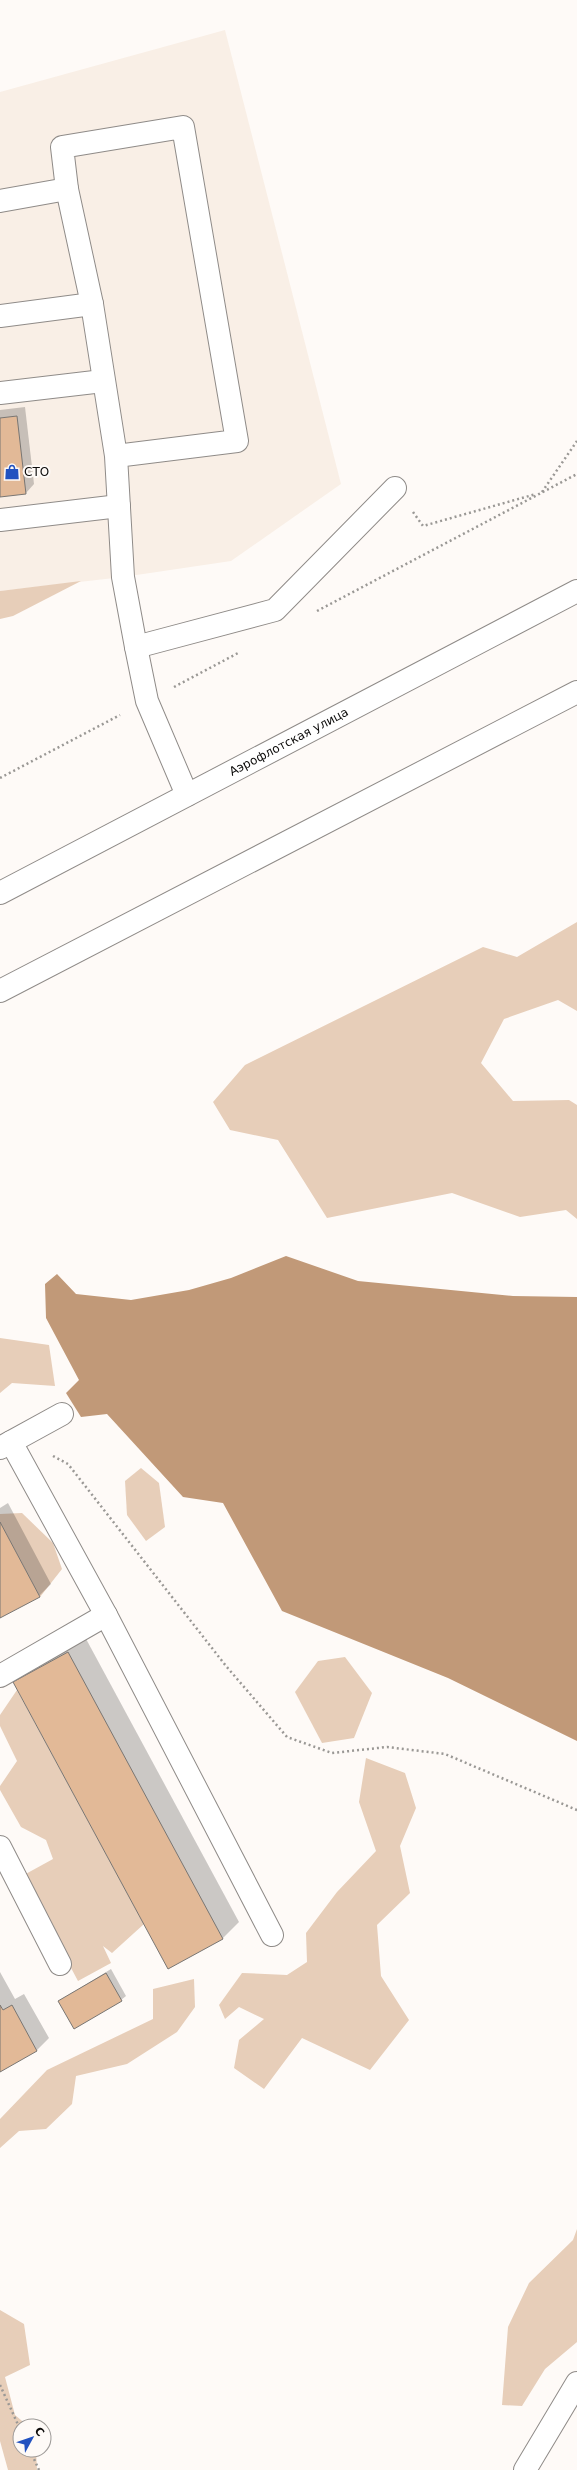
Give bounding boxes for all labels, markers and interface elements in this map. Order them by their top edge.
shop icon: СТО [3,463,21,481]
place label: СТО [24,465,49,479]
street label: Аэрофлотская улица [227,705,351,779]
north arrow [12,2418,52,2458]
text: С [32,2425,47,2439]

